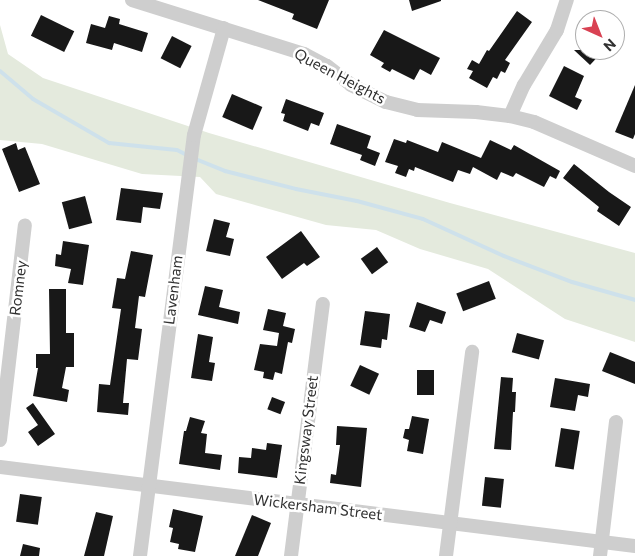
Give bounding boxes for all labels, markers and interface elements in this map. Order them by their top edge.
north arrow [575,10,625,60]
text: N [600,36,620,55]
street label: Queen Heights [291,44,389,108]
street label: Lavenham [160,254,186,326]
street label: Romney [6,259,30,317]
street label: Kingsway Street [290,374,322,486]
street label: Wickersham Street [253,490,383,524]

